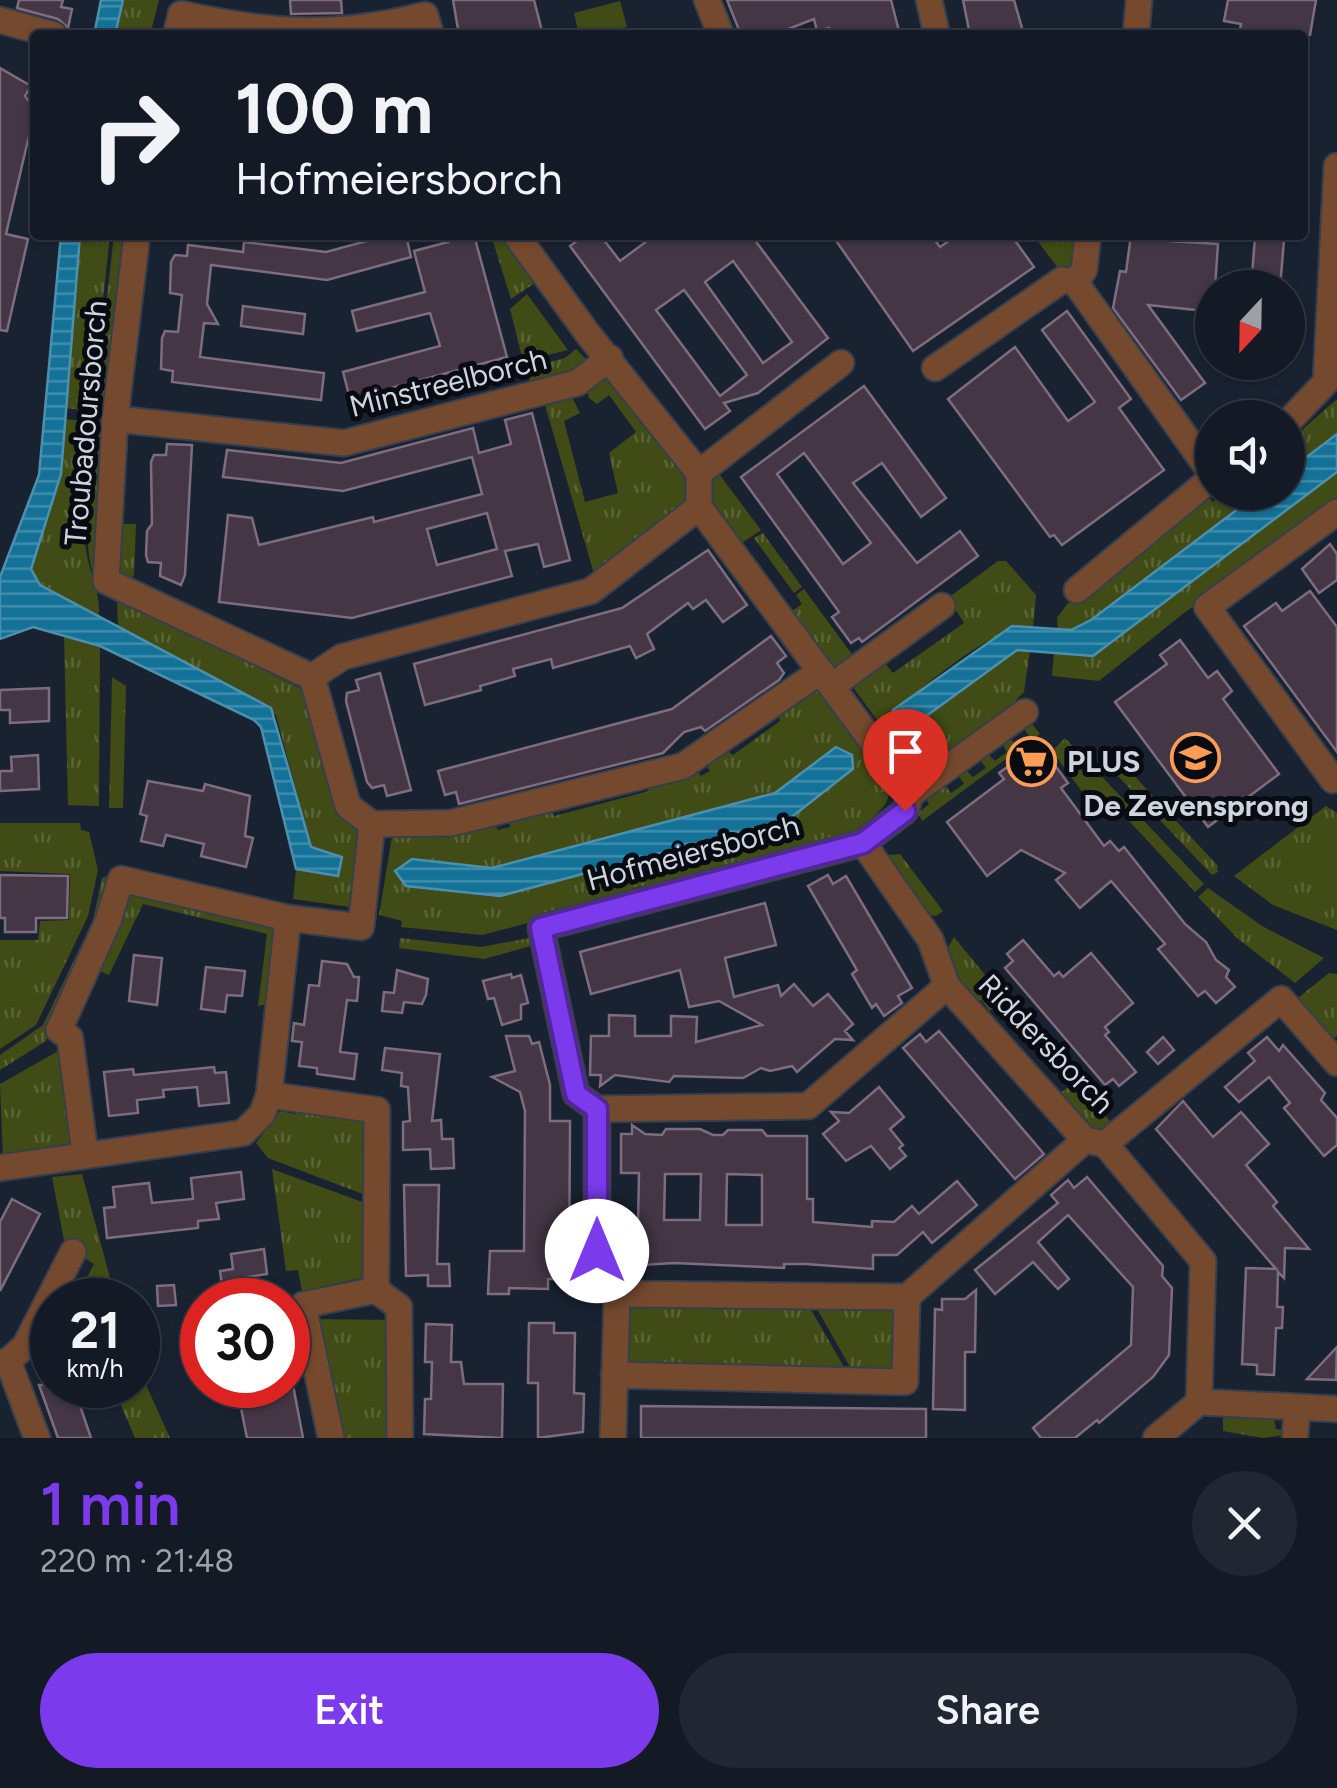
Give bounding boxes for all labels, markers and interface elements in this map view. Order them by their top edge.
text: 100 m [235,66,433,151]
icon: right [70,70,200,200]
text: Hofmeiersborch [235,151,563,205]
north arrow [1195,270,1305,380]
map controls [1195,270,1305,510]
street label: Troubadoursborch [56,299,115,547]
street label: Minstreelborch [345,340,550,425]
button: sound [1195,400,1305,510]
pin [863,709,948,812]
icon: arrive [878,724,933,779]
school or university icon: De Zevensprong [1170,731,1222,783]
supermarket icon: PLUS [1006,736,1058,788]
place label: PLUS [1067,743,1141,780]
place label: De Zevensprong [1083,787,1309,824]
street label: Hofmeiersborch [583,806,803,899]
street label: Riddersborch [971,966,1122,1121]
position arrow [545,1199,649,1303]
speed limit sign: 30 [180,1278,310,1408]
text: 21 [70,1300,120,1361]
text: km/h [66,1353,124,1383]
text: 1 min [40,1468,180,1540]
button: close [1192,1471,1297,1576]
text: 220 m · 21:48 [40,1542,234,1580]
button: Exit [40,1653,659,1768]
button: Share [679,1653,1297,1768]

